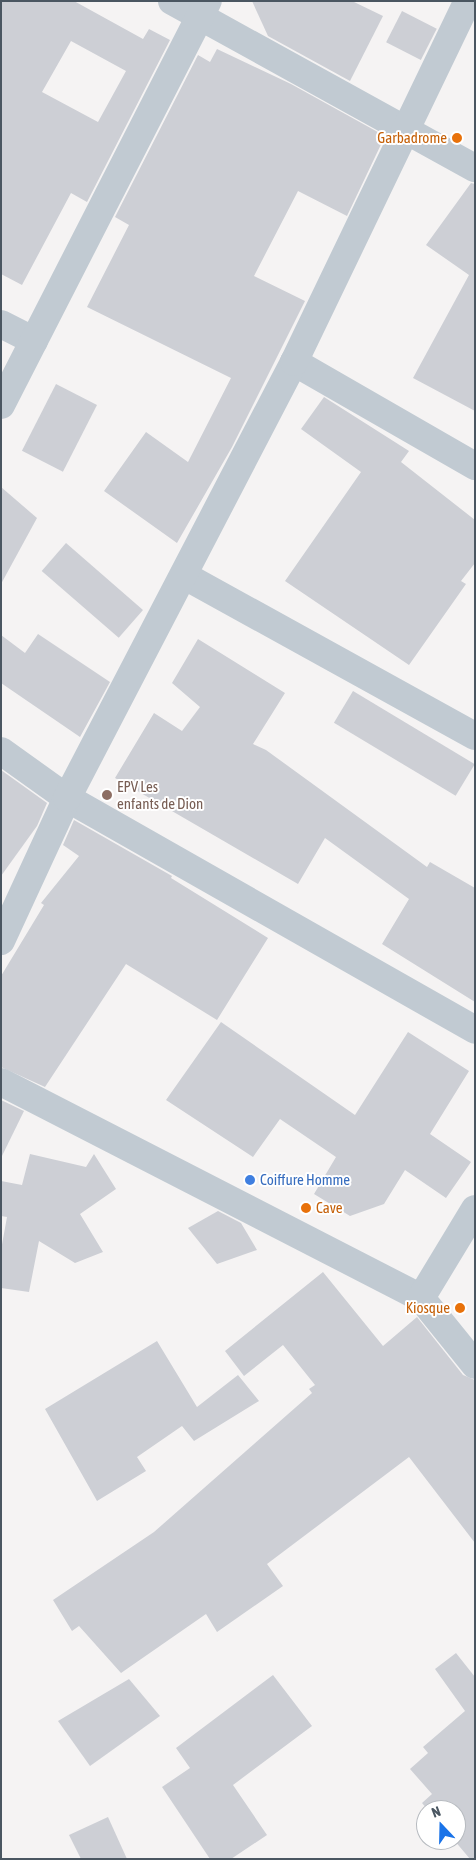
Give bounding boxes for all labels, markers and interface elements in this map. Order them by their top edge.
place label: Garbadrome [377,129,447,147]
marker: Garbadrome [451,132,463,144]
place label: EPV Les enfants de Dion [117,777,203,812]
marker: EPV Les enfants de Dion [101,789,113,801]
place label: Coiffure Homme [260,1171,350,1189]
marker: Coiffure Homme [244,1174,256,1186]
place label: Cave [316,1199,343,1217]
marker: Cave [300,1202,312,1214]
place label: Kiosque [406,1299,450,1317]
marker: Kiosque [454,1302,466,1314]
north arrow [416,1800,466,1850]
text: N [429,1803,443,1821]

